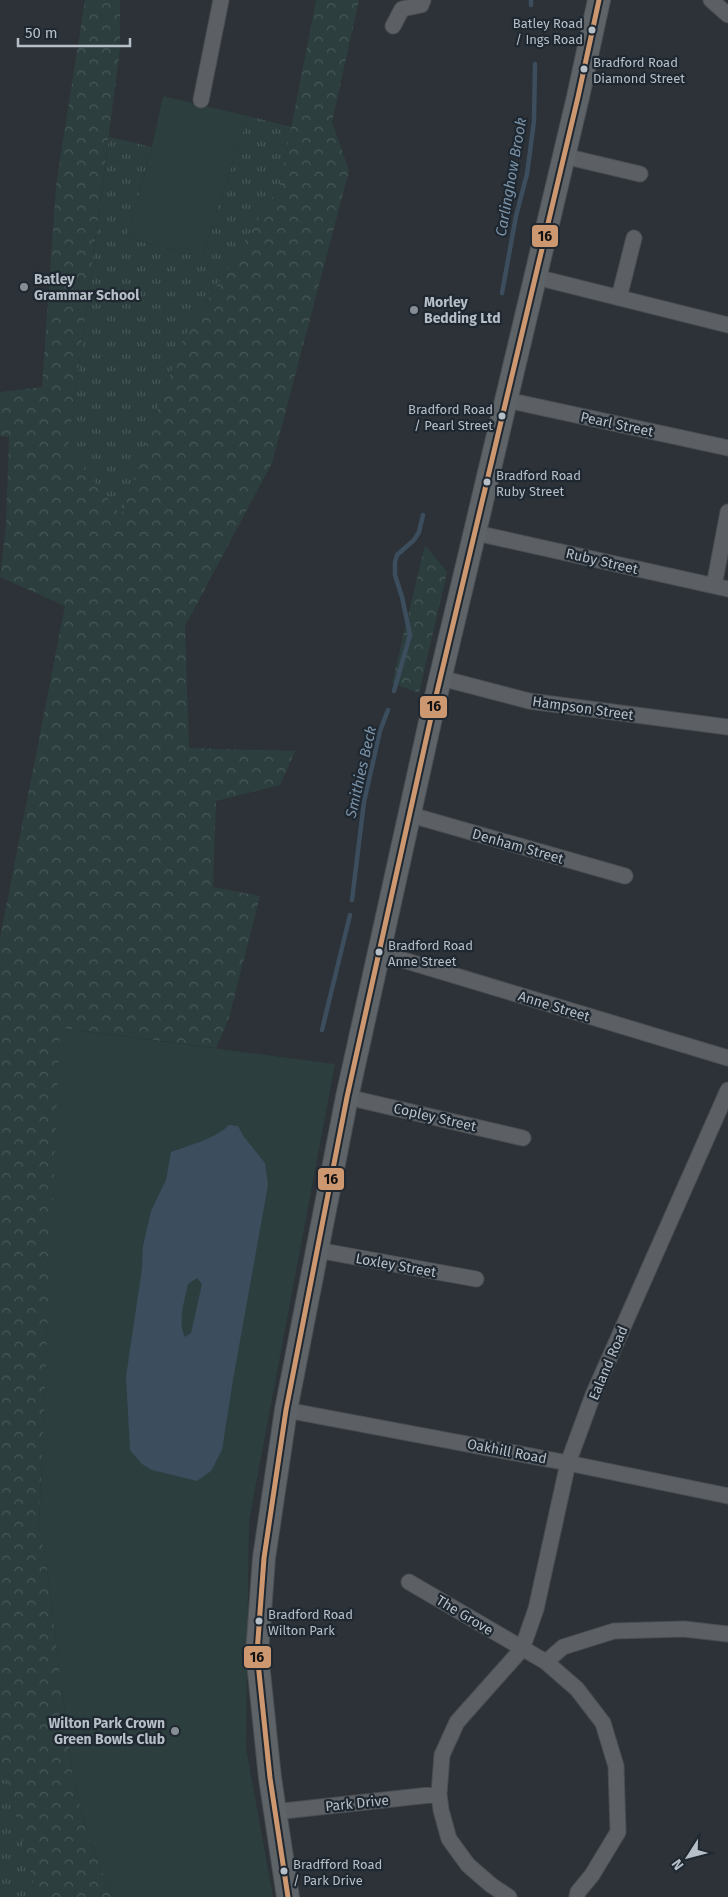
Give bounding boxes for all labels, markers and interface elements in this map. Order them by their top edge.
scale bar [18,15,130,47]
place label: Batley Road / Ings Road [513,16,583,47]
text: 50 m [25,24,58,42]
marker: Batley Road / Ings Road [587,25,597,35]
place label: Bradford Road Diamond Street [593,55,685,86]
marker: Bradford Road Diamond Street [579,64,589,74]
water label: Carlinghow Brook [492,116,530,238]
line badge: 16 [531,224,559,248]
text: 16 [538,228,552,245]
place label: Batley Grammar School [34,271,140,304]
marker: Batley Grammar School [18,281,30,293]
place label: Morley Bedding Ltd [424,294,501,327]
marker: Morley Bedding Ltd [408,304,420,316]
place label: Bradford Road / Pearl Street [408,402,493,433]
street label: Pearl Street [579,408,656,441]
marker: Bradford Road / Pearl Street [497,411,507,421]
place label: Bradford Road Ruby Street [496,468,581,499]
marker: Bradford Road Ruby Street [482,477,492,487]
street label: Ruby Street [564,545,641,578]
street label: Hampson Street [531,693,636,724]
line badge: 16 [419,695,448,719]
text: 16 [427,698,441,715]
water label: Smithies Beck [341,724,380,821]
street label: Denham Street [470,825,566,868]
place label: Bradford Road Anne Street [388,938,473,969]
marker: Bradford Road Anne Street [374,947,384,957]
street label: Anne Street [516,988,593,1026]
street label: Copley Street [392,1100,479,1135]
line badge: 16 [317,1167,345,1191]
text: 16 [324,1171,338,1188]
street label: Loxley Street [354,1250,439,1281]
street label: Ealand Road [585,1323,632,1403]
street label: Oakhill Road [466,1435,548,1468]
street label: The Grove [433,1592,496,1639]
place label: Bradford Road Wilton Park [268,1607,353,1638]
marker: Bradford Road Wilton Park [254,1616,264,1626]
line badge: 16 [243,1645,272,1669]
text: 16 [250,1649,264,1666]
place label: Wilton Park Crown Green Bowls Club [48,1715,165,1748]
marker: Wilton Park Crown Green Bowls Club [169,1725,181,1737]
street label: Park Drive [324,1792,390,1815]
north arrow [663,1832,713,1882]
text: N [668,1856,687,1873]
place label: Bradfford Road / Park Drive [293,1857,382,1888]
marker: Bradfford Road / Park Drive [279,1866,289,1876]

